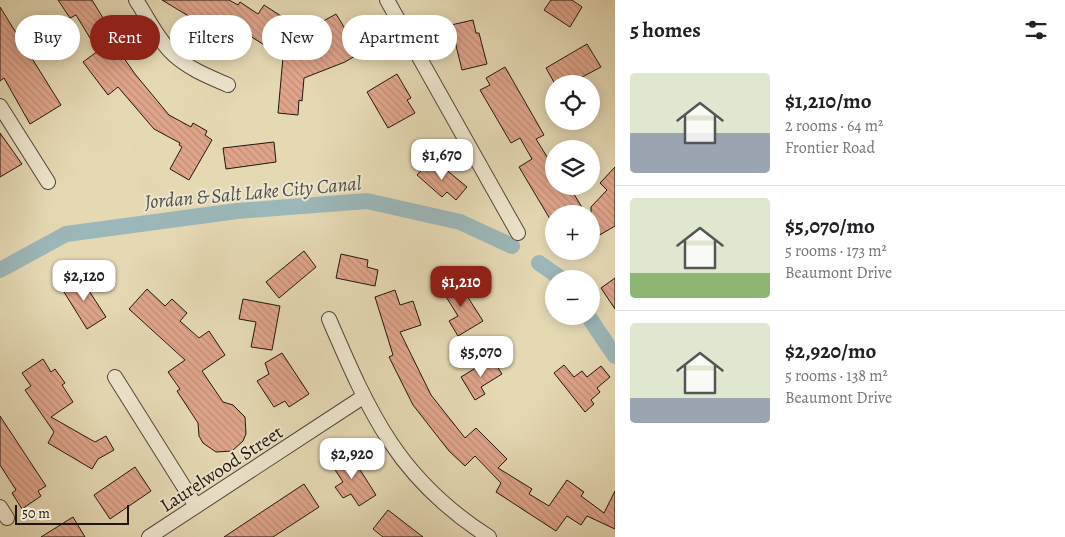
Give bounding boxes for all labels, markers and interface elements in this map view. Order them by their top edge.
chip: Buy [15,15,80,60]
chip: Rent [90,15,160,60]
chip: Filters [170,15,252,60]
chip: New [262,15,332,60]
chip: Apartment [342,15,457,60]
text: 5 homes [630,16,701,44]
icon: filters [1022,16,1050,44]
map controls [545,75,600,325]
button: locate [545,75,600,130]
text: $1,210/mo [785,87,872,115]
icon: home [670,93,730,153]
text: 2 rooms · 64 m² [785,115,883,137]
text: Frontier Road [785,137,875,159]
pin: $1,670 [401,138,483,181]
button: layers [545,140,600,195]
text: $1,670 [422,144,462,166]
water label: Jordan & Salt Lake City Canal [142,170,363,216]
button: + [545,205,600,260]
text: $5,070/mo [785,212,875,240]
icon: home [670,218,730,278]
text: 5 rooms · 173 m² [785,240,887,262]
pin: $2,120 [43,260,125,302]
text: Beaumont Drive [785,262,892,284]
text: $2,120 [64,265,105,287]
pin: $1,210 [420,266,502,308]
button: − [545,270,600,325]
text: $1,210 [442,271,481,293]
pin: $5,070 [440,336,522,378]
text: $2,920/mo [785,337,876,365]
text: $5,070 [460,341,502,363]
icon: home [670,343,730,403]
text: 5 rooms · 138 m² [785,365,888,387]
text: Beaumont Drive [785,387,892,409]
street label: Laurelwood Street [155,419,288,518]
pin: $2,920 [311,438,393,480]
text: $2,920 [331,443,373,465]
scale bar [15,502,129,525]
text: 50 m [22,504,50,523]

